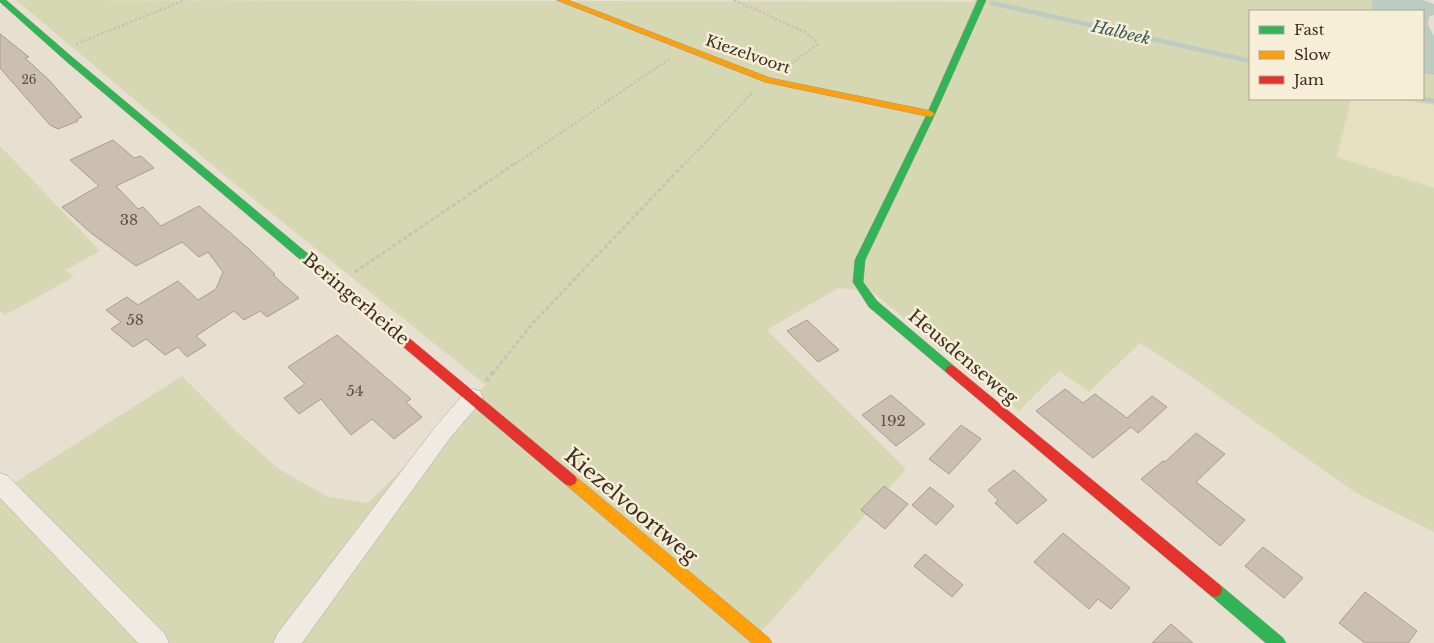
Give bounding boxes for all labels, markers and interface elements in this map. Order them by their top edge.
legend [1249,10,1424,100]
water label: Halbeek [1089,15,1152,48]
text: Fast [1294,20,1325,39]
street label: Kiezelvoort [703,31,793,77]
text: Slow [1294,45,1331,64]
text: Jam [1292,70,1324,89]
house number: 26 [21,72,37,87]
house number: 38 [120,210,138,229]
street label: Beringerheide [298,248,414,350]
street label: Heusdenseweg [904,305,1022,409]
house number: 58 [126,310,144,329]
house number: 54 [346,381,364,400]
house number: 192 [880,411,906,430]
street label: Kiezelvoortweg [559,443,703,570]

